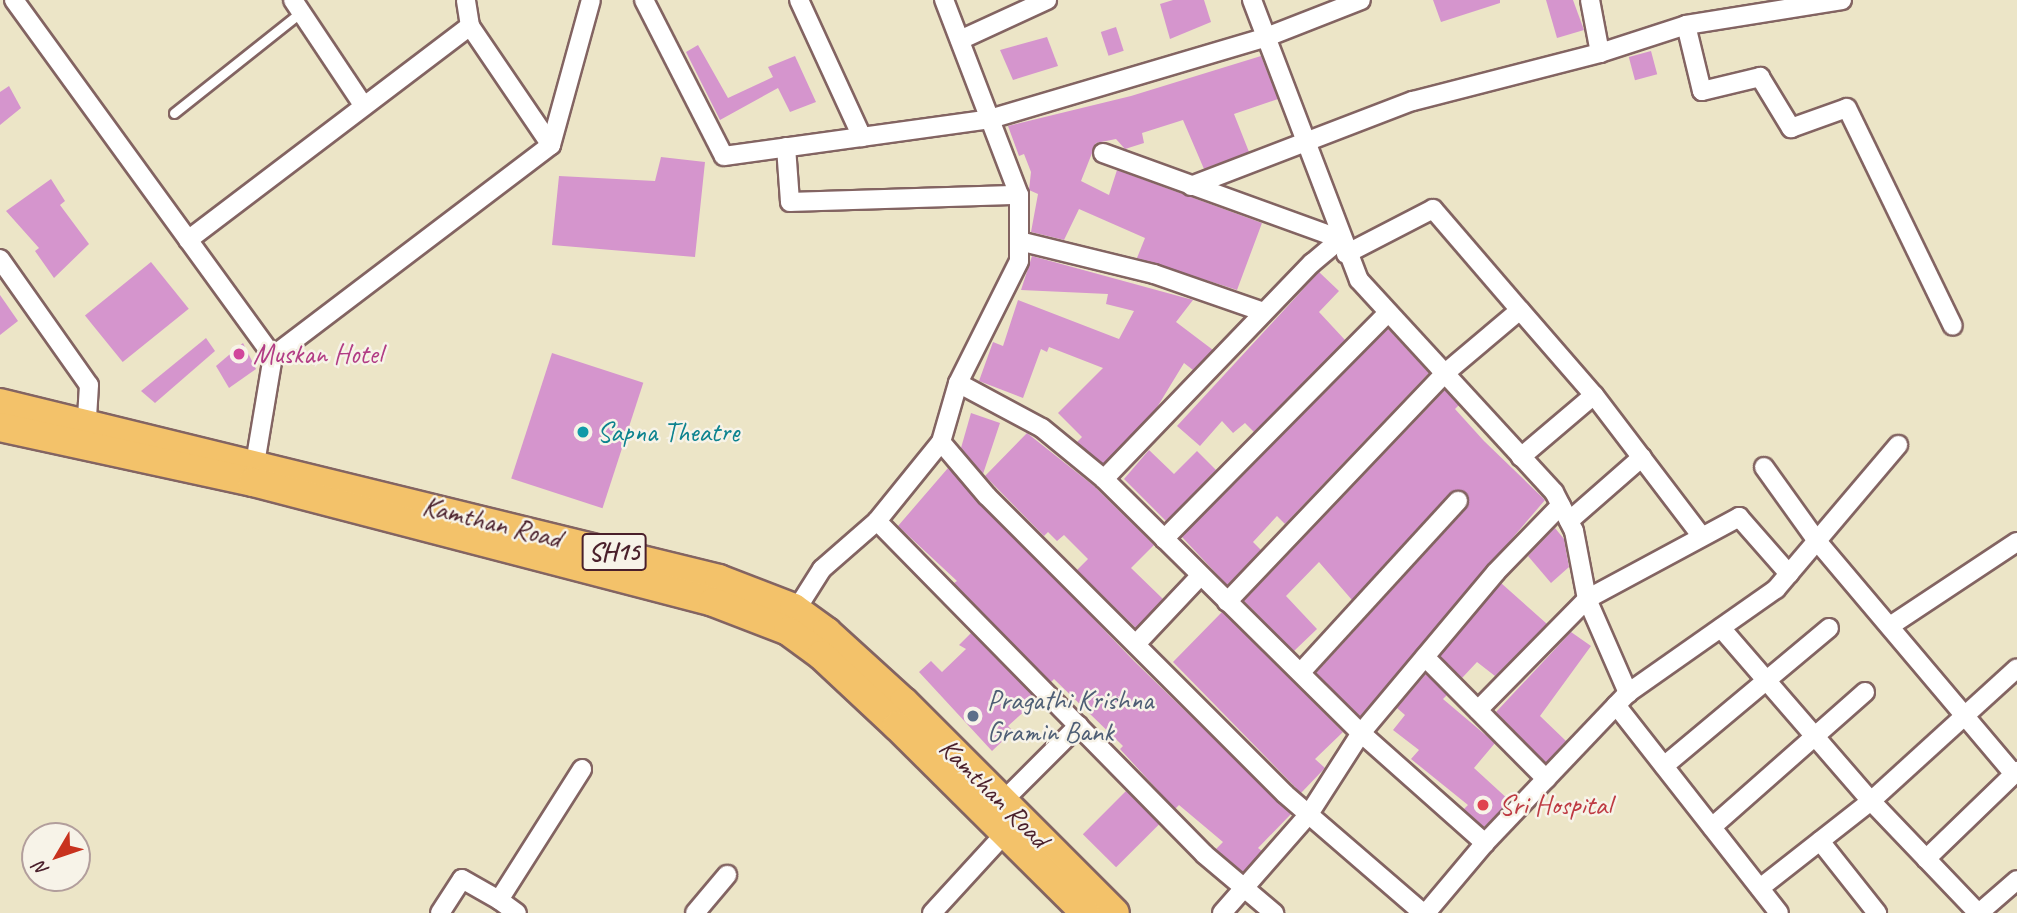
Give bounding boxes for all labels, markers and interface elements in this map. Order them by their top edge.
place label: Muskan Hotel [253,337,382,371]
marker: Muskan Hotel [231,346,247,362]
place label: Sapna Theatre [597,415,739,449]
marker: Sapna Theatre [575,424,591,440]
street label: Kamthan Road [420,489,564,555]
road number: SH15 [581,530,647,574]
place label: Pragathi Krishna Gramin Bank [987,683,1153,749]
marker: Pragathi Krishna Gramin Bank [965,708,981,724]
street label: Kamthan Road [933,732,1055,854]
place label: Sri Hospital [1499,788,1611,822]
marker: Sri Hospital [1473,795,1493,815]
north arrow [21,822,91,892]
text: N [28,857,54,881]

